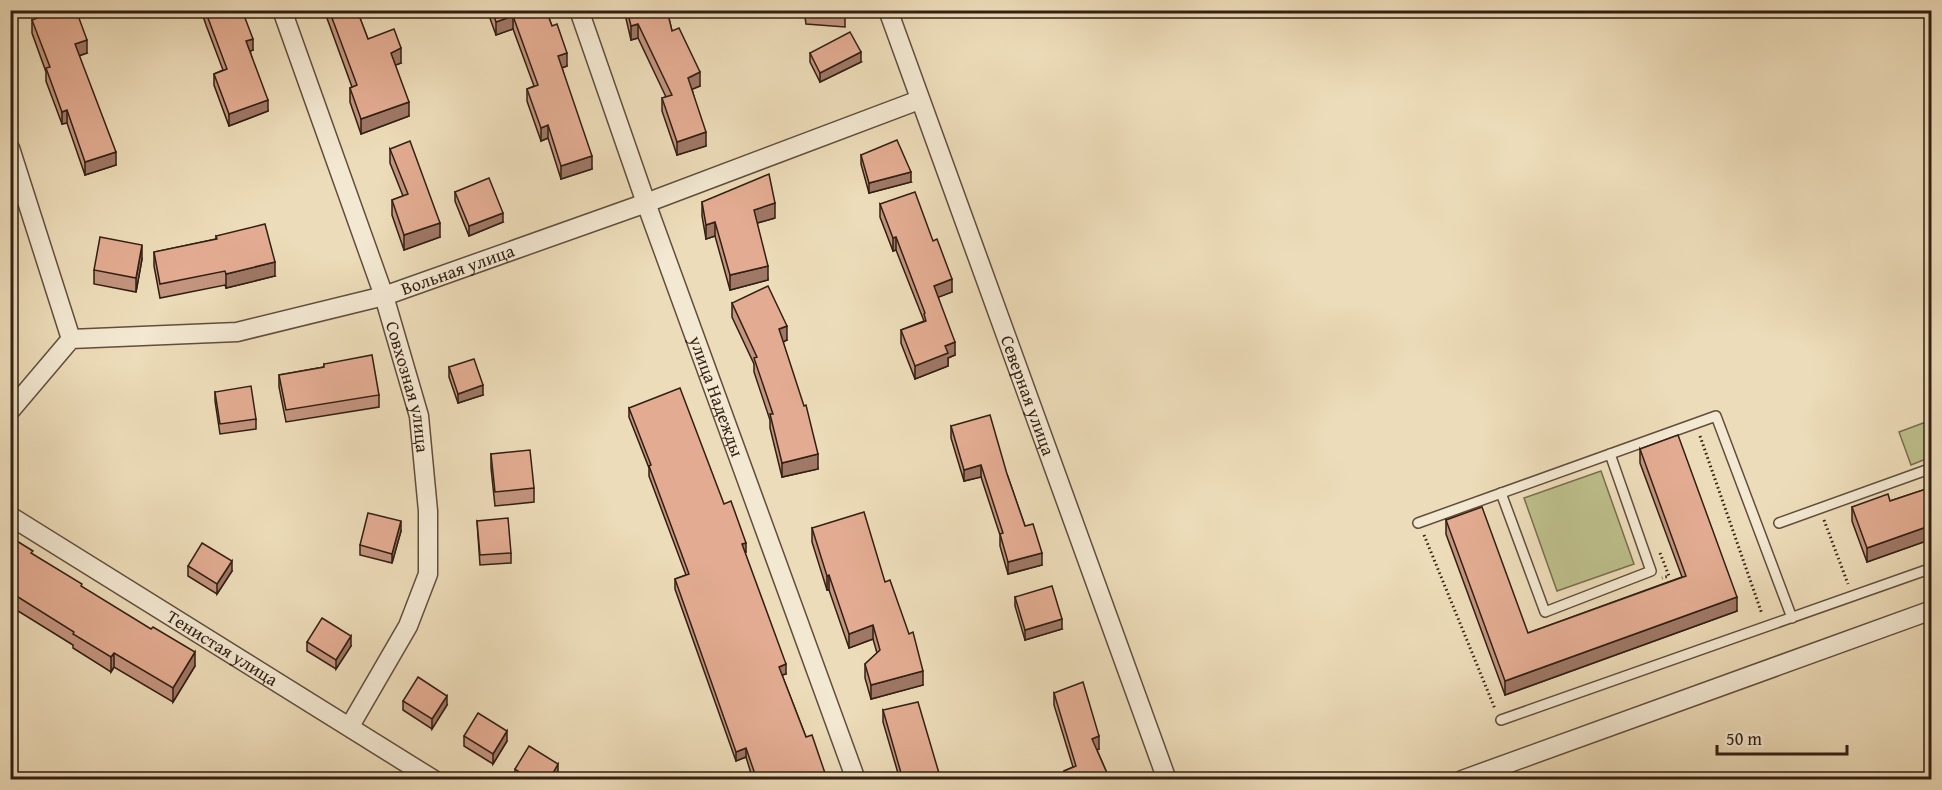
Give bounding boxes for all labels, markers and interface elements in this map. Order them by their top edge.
street label: Вольная улица [397,237,518,302]
street label: Совхозная улица [379,318,436,454]
street label: улица Надежды [682,331,751,461]
street label: Северная улица [994,331,1062,460]
street label: Тенистая улица [162,603,284,693]
scale bar [1717,718,1848,756]
text: 50 m [1726,725,1762,752]

